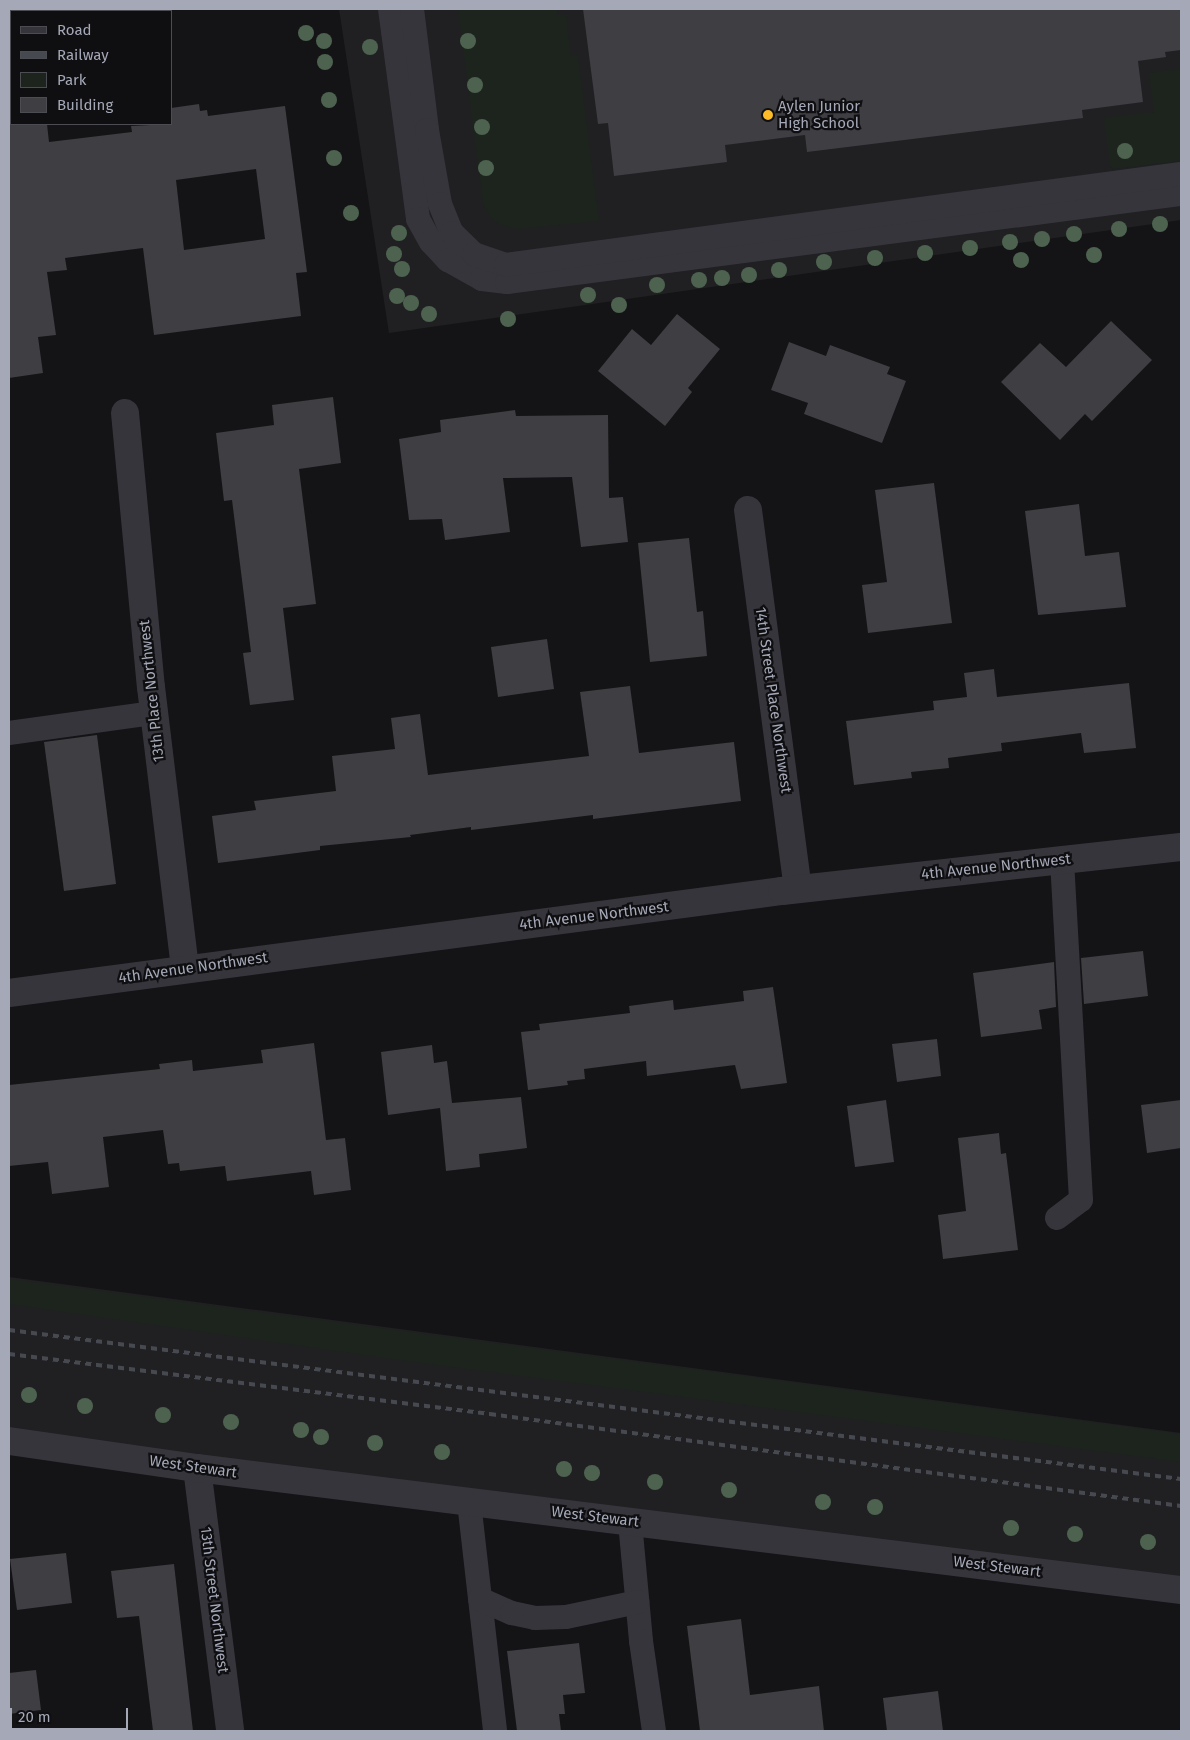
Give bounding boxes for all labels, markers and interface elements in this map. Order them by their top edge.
legend [10,10,172,125]
text: Road [57,21,92,39]
text: Railway [57,46,109,64]
text: Park [57,71,87,89]
text: Building [57,96,113,114]
place label: Aylen Junior High School [778,97,860,132]
marker: Aylen Junior High School [762,109,774,121]
street label: 14th Street Place Northwest [751,606,795,794]
street label: 13th Place Northwest [136,619,168,763]
street label: 4th Avenue Northwest [920,850,1072,884]
street label: 4th Avenue Northwest [518,898,670,934]
street label: 4th Avenue Northwest [117,949,269,987]
street label: West Stewart [148,1452,238,1482]
street label: West Stewart [550,1503,640,1531]
street label: 13th Street Northwest [196,1526,232,1674]
street label: West Stewart [952,1553,1042,1581]
scale bar [12,1698,130,1730]
text: 20 m [18,1708,51,1726]

